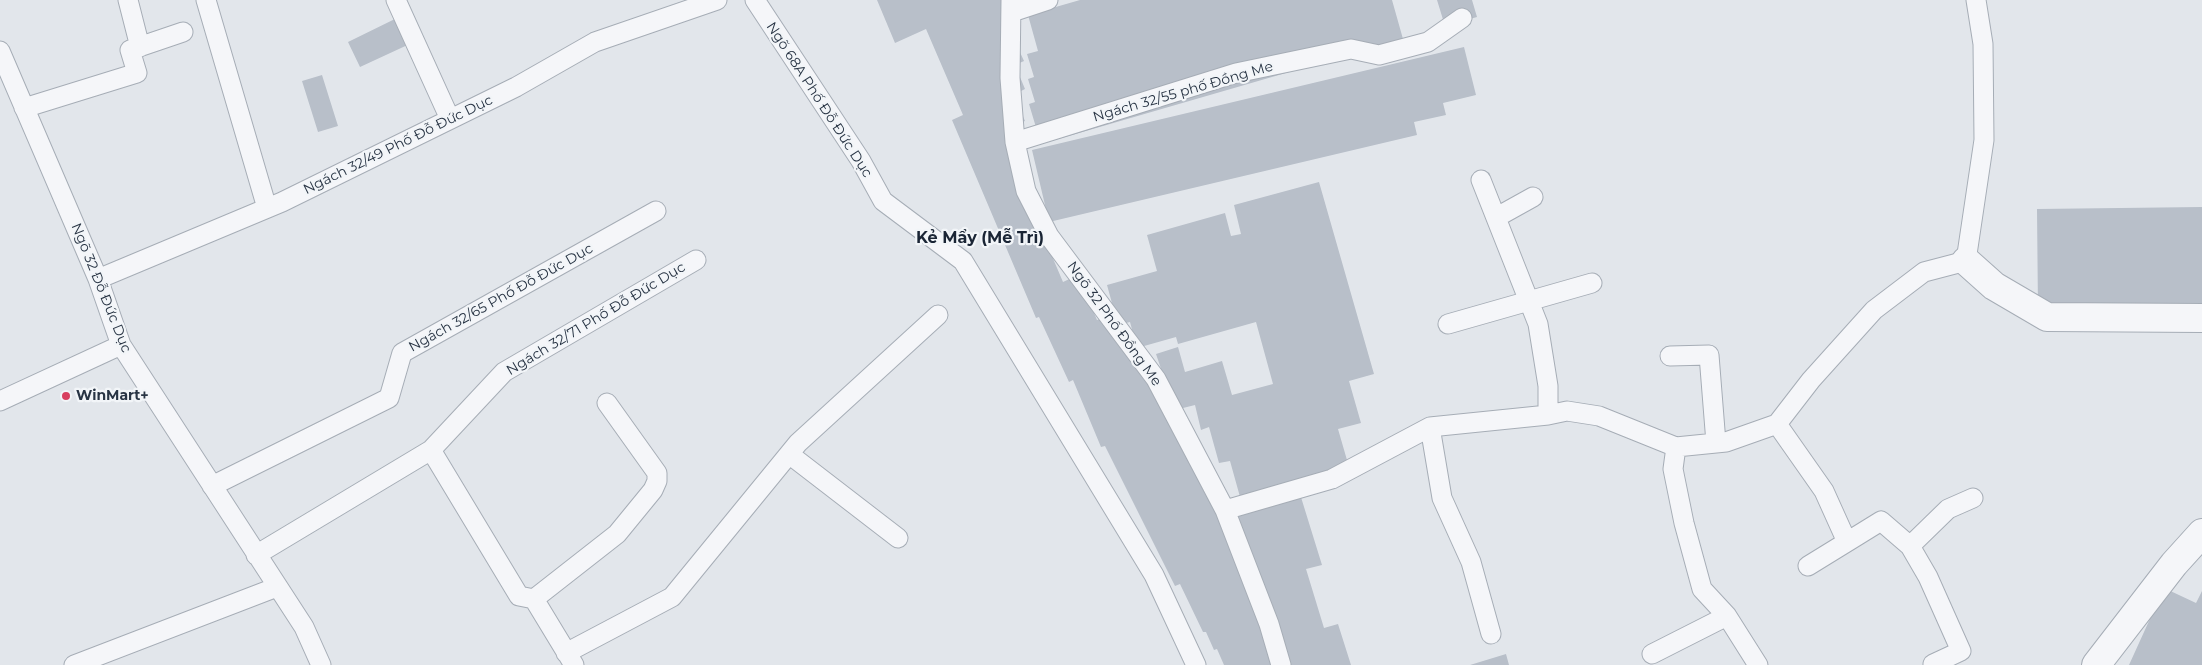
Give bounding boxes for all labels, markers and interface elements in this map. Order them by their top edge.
street label: Ngõ 68A Phố Đỗ Đức Dục [762,19,876,181]
street label: Ngách 32/55 phố Đồng Me [1091,58,1275,126]
street label: Ngách 32/49 Phố Đỗ Đức Dục [301,92,495,198]
street label: Ngõ 32 Đỗ Đức Dục [67,221,135,355]
district label: Kẻ Mẩy (Mễ Trì) [916,228,1044,248]
street label: Ngách 32/65 Phố Đỗ Đức Dục [406,240,596,356]
street label: Ngõ 32 Phố Đồng Me [1063,258,1165,390]
street label: Ngách 32/71 Phố Đỗ Đức Dục [504,259,688,379]
place label: WinMart+ [76,388,149,404]
marker: WinMart+ [60,390,72,402]

